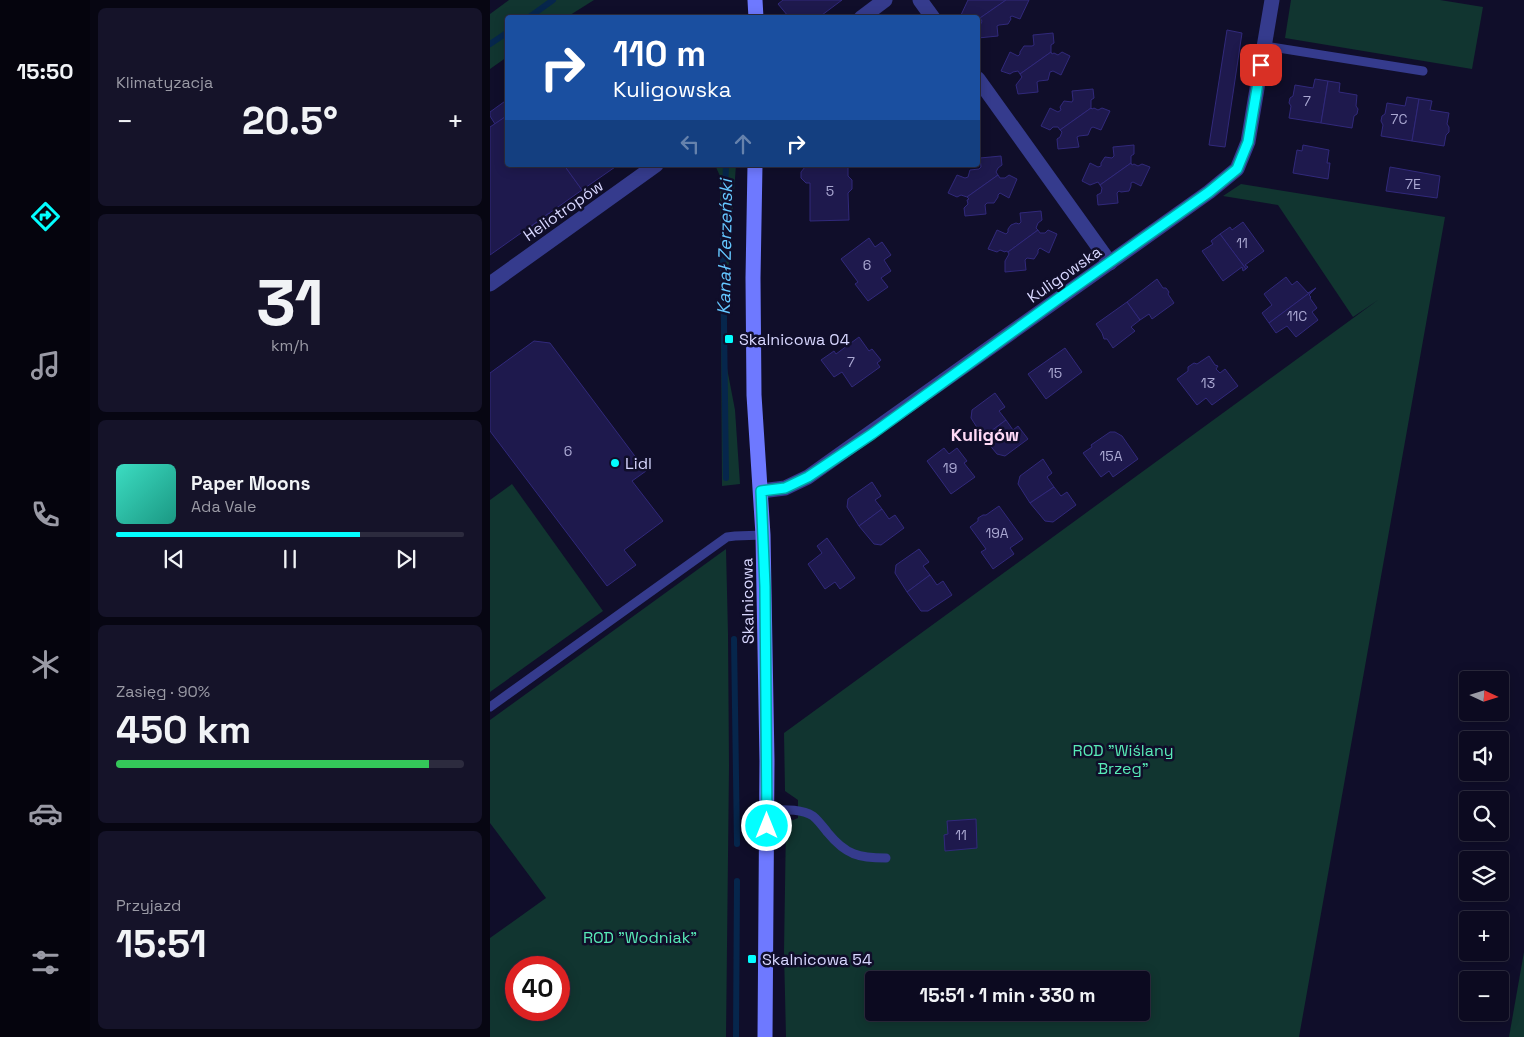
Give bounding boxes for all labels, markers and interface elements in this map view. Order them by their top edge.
text: 110 m [613,32,706,76]
icon: right [530,35,595,100]
pin [1240,44,1282,86]
icon: arrive [1247,51,1275,79]
text: 15:50 [16,57,74,85]
text: Klimatyzacja [116,72,213,93]
text: Kuligowska [613,75,731,103]
house number: 7 [1303,92,1311,110]
text: 20.5° [242,97,338,145]
text: − [116,103,133,139]
text: + [447,103,464,139]
house number: 7C [1391,110,1407,128]
icon: left [676,130,704,158]
icon: ahead [729,130,757,158]
icon: right [782,130,810,158]
street label: Heliotropów [519,175,607,246]
house number: 7E [1405,175,1421,193]
water label: Kanał Zerzeński [712,176,737,315]
house number: 5 [826,182,834,200]
icon: directions [28,199,63,234]
house number: 11 [1236,234,1248,252]
street label: Kuligowska [1023,241,1106,308]
house number: 6 [863,256,871,274]
text: 31 [256,261,324,344]
house number: 11C [1287,307,1307,325]
place label: Skalnicowa 04 [739,329,850,350]
marker: Skalnicowa 04 [723,333,735,345]
text: km/h [271,335,309,356]
icon: music [28,348,63,383]
house number: 7 [847,353,855,371]
house number: 15 [1048,364,1062,382]
house number: 13 [1201,374,1215,392]
district label: Kuligów [951,423,1019,446]
house number: 6 [564,442,572,460]
house number: 15A [1099,447,1123,465]
place label: Lidl [625,453,652,474]
marker: Lidl [609,457,621,469]
house number: 19 [943,459,957,477]
text: Paper Moons [191,471,310,496]
text: Ada Vale [191,496,256,517]
icon: phone [28,497,63,532]
house number: 19A [985,524,1009,542]
icon: previous [160,545,188,573]
icon: pause [276,545,304,573]
icon: next [392,545,420,573]
street label: Skalnicowa [736,558,759,644]
icon: climate [28,647,63,682]
north arrow [1459,671,1509,721]
map controls [1459,671,1509,1021]
text: Zasięg · 90% [116,681,210,702]
text: 450 km [116,706,251,754]
button: sound [1459,731,1509,781]
park label: ROD "Wiślany Brzeg" [1073,740,1173,779]
button: search [1459,791,1509,841]
icon: car [28,796,63,831]
position arrow [740,799,792,851]
house number: 11 [955,826,967,844]
button: layers [1459,851,1509,901]
text: Przyjazd [116,895,181,916]
button: + [1459,911,1509,961]
text: 15:51 [116,920,207,968]
park label: ROD "Wodniak" [583,927,697,948]
icon: filters [28,945,63,980]
place label: Skalnicowa 54 [762,949,872,970]
marker: Skalnicowa 54 [746,953,758,965]
speed limit sign: 40 [505,956,570,1021]
button: − [1459,971,1509,1021]
text: 15:51 · 1 min · 330 m [920,983,1095,1008]

